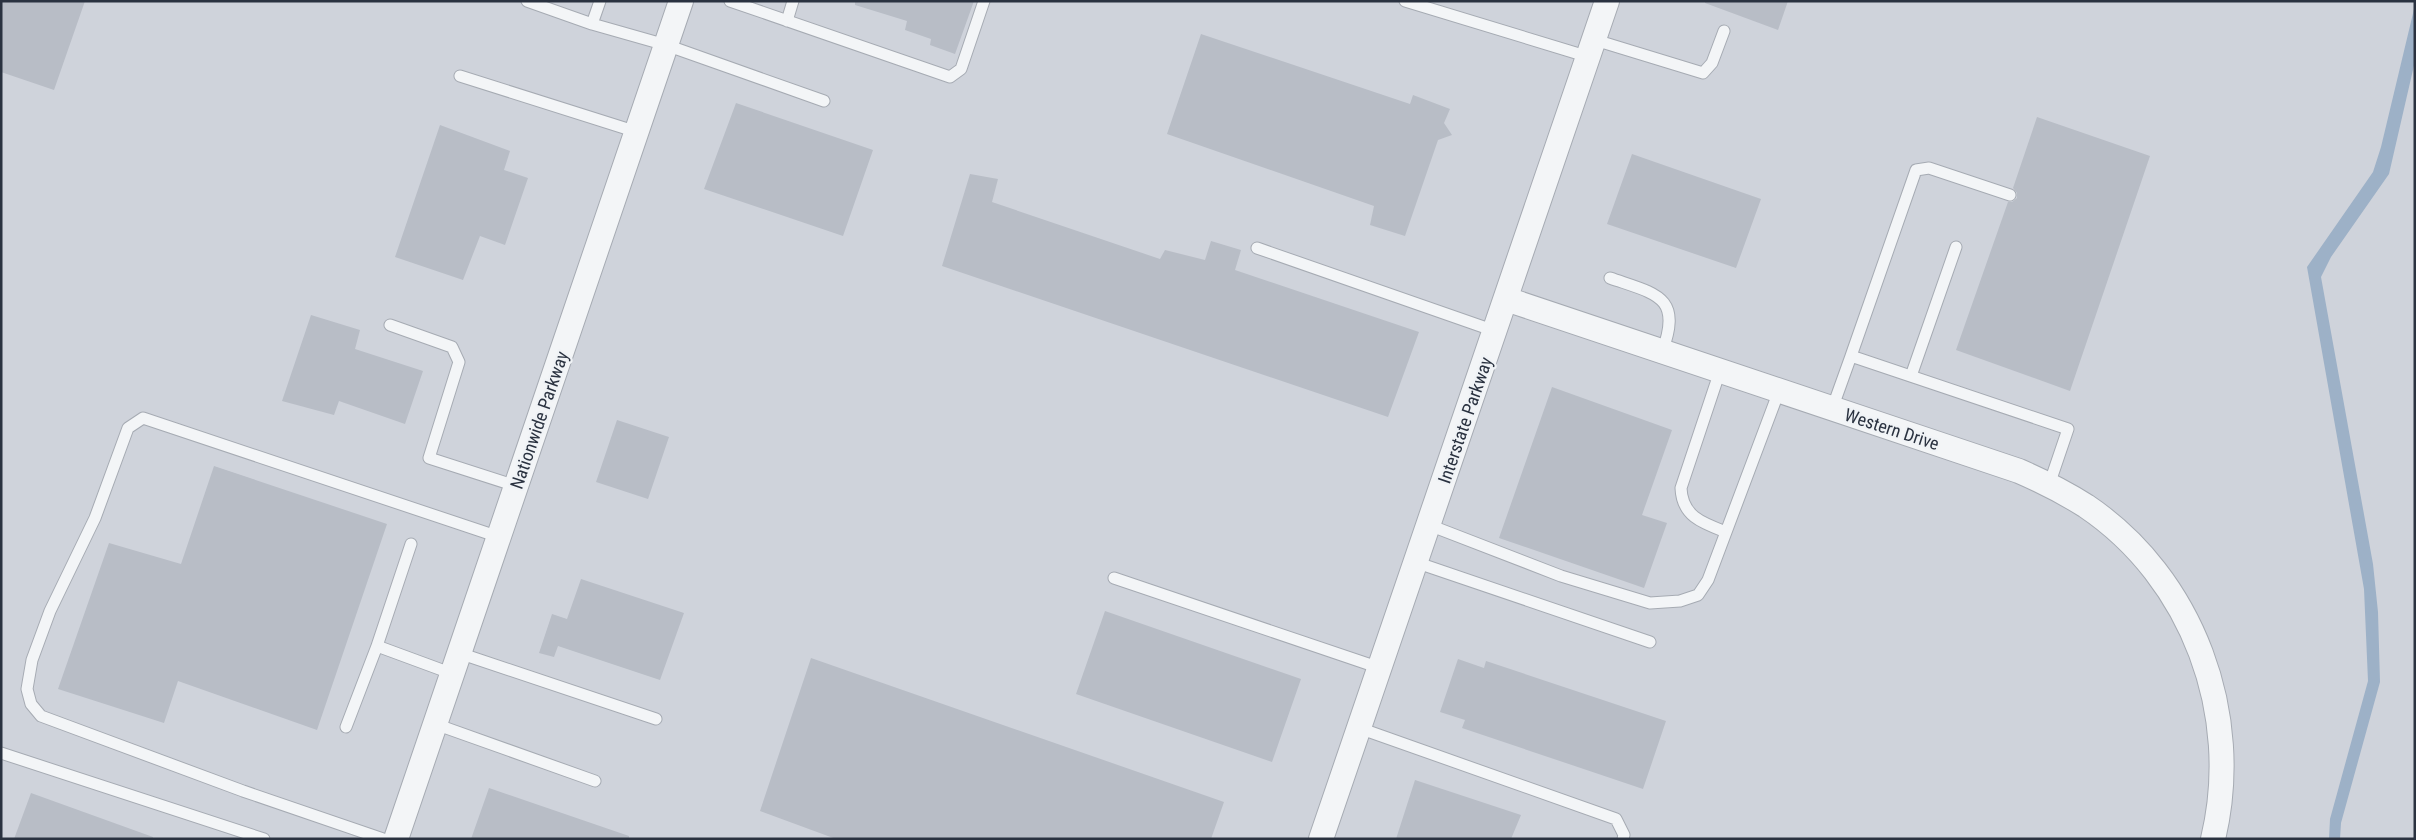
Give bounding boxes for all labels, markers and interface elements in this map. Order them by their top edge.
street label: Nationwide Parkway [506,348,573,492]
street label: Interstate Parkway [1434,354,1497,486]
street label: Western Drive [1842,404,1942,454]

